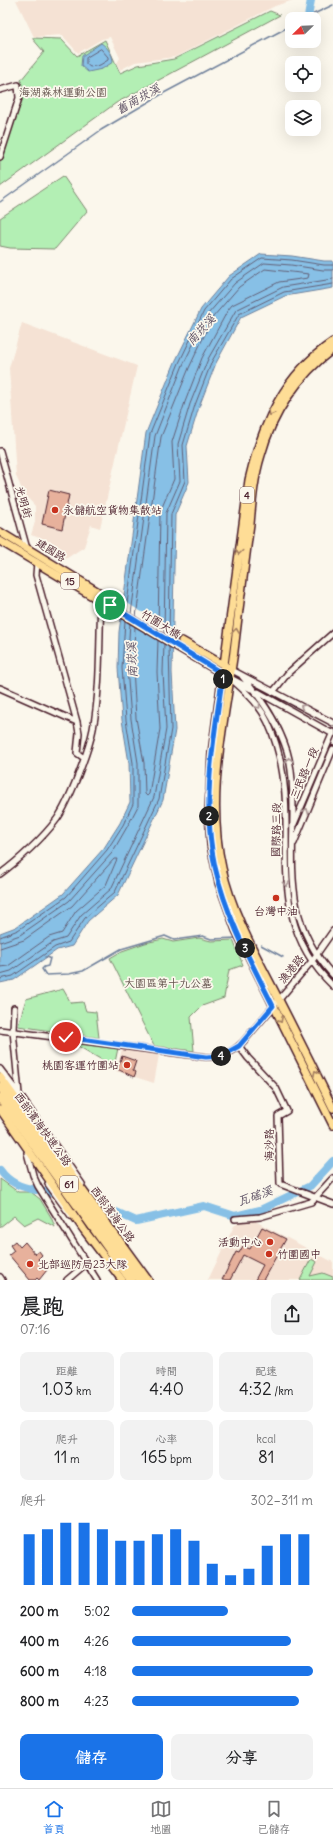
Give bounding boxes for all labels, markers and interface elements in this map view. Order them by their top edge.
north arrow [285,12,321,48]
map controls [285,12,321,136]
button: locate [285,56,321,92]
water label: 舊南崁溪 [113,80,163,117]
park label: 海湖森林運動公園 [19,85,107,99]
button: layers [285,100,321,136]
water label: 南崁溪 [183,311,219,348]
one-way arrow [269,408,276,416]
street label: 光明街 [13,484,36,521]
road number: 4 [240,487,254,503]
place label: 永儲航空貨物集散站 [63,503,162,517]
marker: 永儲航空貨物集散站 [50,505,60,515]
street label: 建國路 [33,535,69,565]
one-way arrow [235,549,244,555]
road number: 15 [61,573,79,589]
pin [93,588,127,622]
icon: arrive [99,594,121,616]
street label: 竹圍大橋 [139,607,183,641]
one-way arrow [232,628,241,635]
water label: 南崁溪 [123,641,140,678]
pin: 1 [213,669,233,689]
text: 1 [221,672,225,686]
one-way arrow [253,701,260,708]
one-way arrow [300,705,307,712]
street label: 三民路一段 [287,745,321,801]
one-way arrow [285,757,294,763]
street label: 國際路三段 [269,802,283,858]
pin: 2 [199,806,219,826]
one-way arrow [302,808,310,815]
text: 2 [206,809,212,823]
one-way arrow [282,881,291,887]
marker: 台灣中油 [271,893,281,903]
place label: 台灣中油 [254,904,298,918]
pin: 3 [235,938,255,958]
text: 3 [242,941,248,955]
street label: 漁港路 [275,952,307,986]
park label: 大園區第十九公墓 [124,976,212,990]
one-way arrow [275,1016,283,1023]
pin [49,1020,83,1054]
icon: check [55,1026,77,1048]
pin: 4 [211,1046,231,1066]
text: 4 [218,1049,224,1063]
place label: 桃園客運竹圍站 [42,1058,119,1072]
marker: 桃園客運竹圍站 [122,1060,132,1070]
one-way arrow [313,1070,320,1077]
street label: 西部濱海快速公路 [11,1089,75,1169]
street label: 海沙路 [262,1129,276,1162]
road number: 61 [60,1176,78,1192]
water label: 瓦磘溪 [235,1182,275,1208]
street label: 西部濱海公路 [88,1183,138,1245]
place label: 活動中心 [218,1235,262,1249]
marker: 活動中心 [265,1237,275,1247]
place label: 竹圍國中 [277,1247,321,1261]
marker: 竹圍國中 [264,1249,274,1259]
place label: 北部巡防局23大隊 [38,1257,127,1271]
marker: 北部巡防局23大隊 [25,1259,35,1269]
text: 晨跑 [20,1292,64,1320]
button: share [271,1293,313,1335]
text: 07:16 [20,1321,50,1338]
text: 距離 [56,1364,78,1378]
text: 時間 [155,1364,177,1378]
text: 配速 [255,1364,277,1378]
text: 1.03 [42,1378,73,1400]
text: 4:40 [149,1378,184,1400]
text: 4:32 [239,1378,272,1400]
text: km [73,1384,91,1398]
text: /km [272,1384,293,1398]
text: 爬升 [56,1432,78,1446]
text: 心率 [155,1432,177,1446]
text: kcal [256,1432,276,1446]
text: 11 [54,1446,67,1468]
text: 165 [141,1446,167,1468]
text: 81 [258,1446,274,1468]
text: m [67,1452,80,1466]
text: bpm [167,1452,192,1466]
text: 爬升 [20,1492,46,1509]
text: 302–311 m [250,1492,313,1509]
text: 200 m [20,1603,59,1620]
text: 5:02 [84,1603,110,1620]
text: 400 m [20,1633,59,1650]
text: 4:26 [84,1633,109,1650]
text: 600 m [20,1663,59,1680]
text: 4:18 [84,1663,107,1680]
text: 800 m [20,1693,59,1710]
text: 4:23 [84,1693,109,1710]
button: 儲存 [20,1734,163,1780]
button: 分享 [171,1734,313,1780]
tab: 首頁 [43,1798,65,1836]
tab: 地圖 [150,1798,172,1836]
tab: 已儲存 [257,1798,290,1836]

